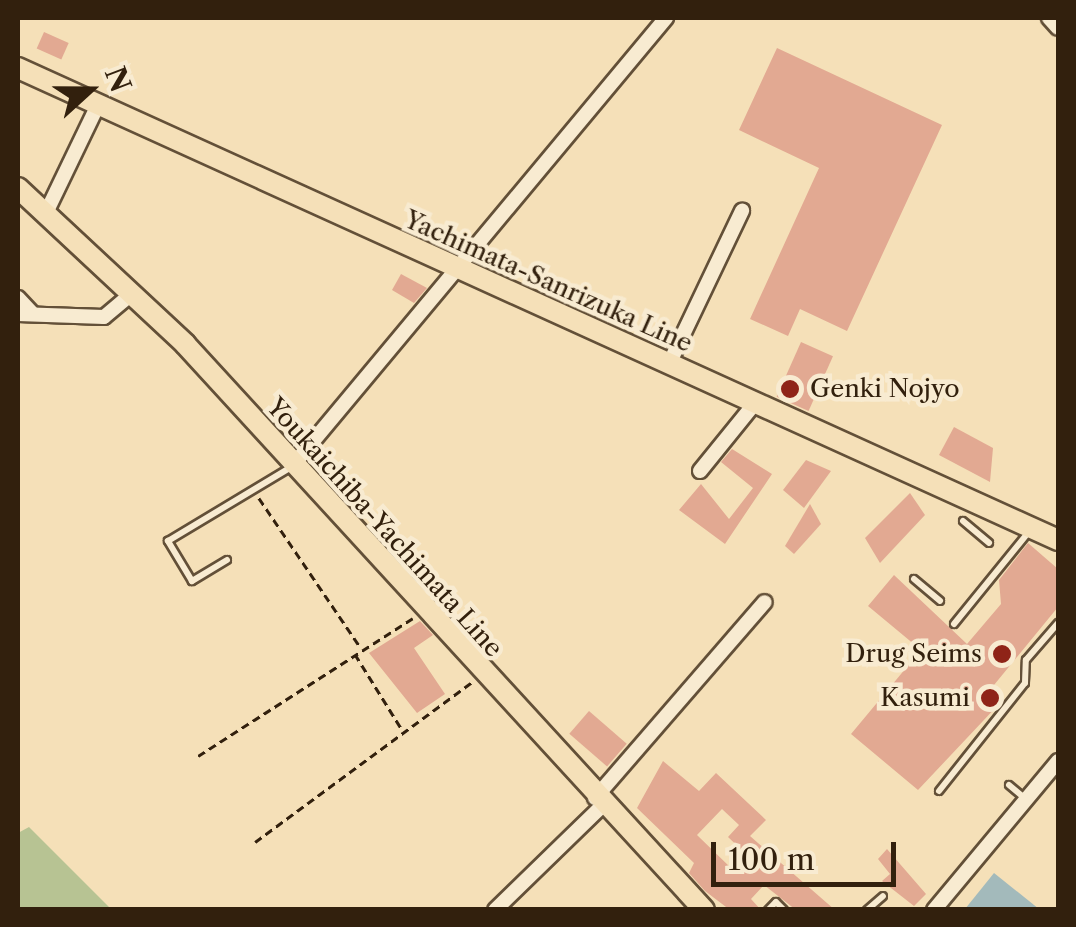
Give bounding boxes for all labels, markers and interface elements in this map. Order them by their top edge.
north arrow [40,40,140,140]
text: N [98,62,138,97]
street label: Yachimata-Sanrizuka Line [399,205,697,359]
place label: Genki Nojyo [810,374,960,404]
marker: Genki Nojyo [779,378,801,400]
street label: Youkaichiba-Yachimata Line [260,392,508,664]
place label: Drug Seims [845,639,982,669]
marker: Drug Seims [991,643,1013,665]
place label: Kasumi [880,683,970,713]
marker: Kasumi [979,687,1001,709]
scale bar [716,822,901,884]
text: 100 m [728,841,815,878]

